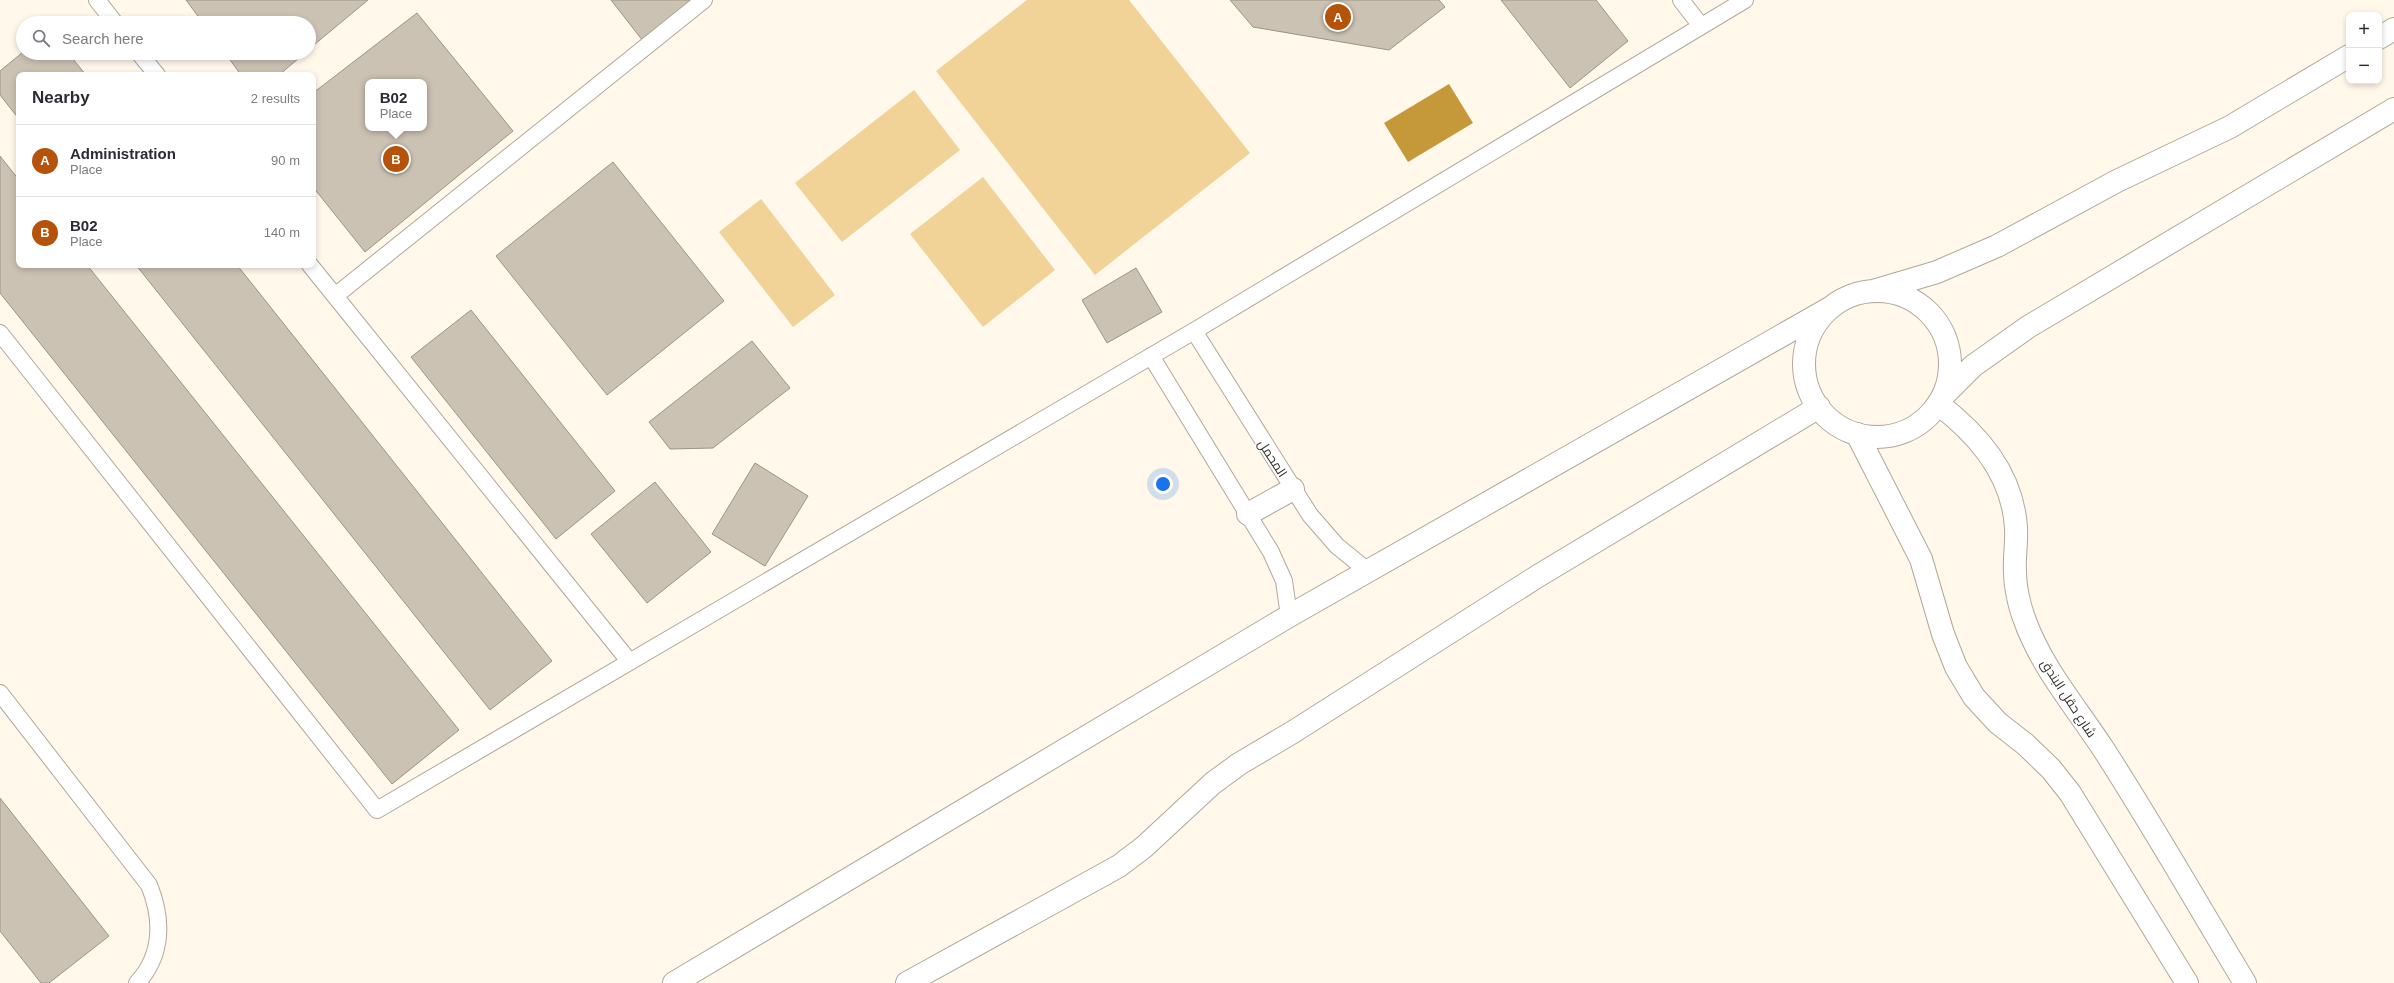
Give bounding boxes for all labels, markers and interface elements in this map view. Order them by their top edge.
pin: A [1325,2,1351,32]
map controls [2346,12,2382,84]
button: + [2346,12,2382,48]
search box [16,16,316,60]
icon: search [30,27,52,49]
text: Search here [62,30,144,47]
button: − [2346,48,2382,84]
popup [365,79,427,131]
text: Nearby [32,88,90,107]
text: B02 [380,89,407,106]
text: 2 results [251,91,300,106]
text: Place [380,106,412,121]
pin: B [383,144,409,174]
text: Administration [70,145,176,162]
text: A [40,153,50,168]
text: 90 m [271,153,300,168]
text: Place [70,162,103,177]
text: B02 [70,217,98,234]
text: B [40,225,50,240]
text: 140 m [264,225,300,240]
text: Place [70,234,103,249]
street label: المحمل [1255,437,1290,480]
your location [1153,474,1173,494]
street label: شارع حقل البندق [2037,656,2099,741]

